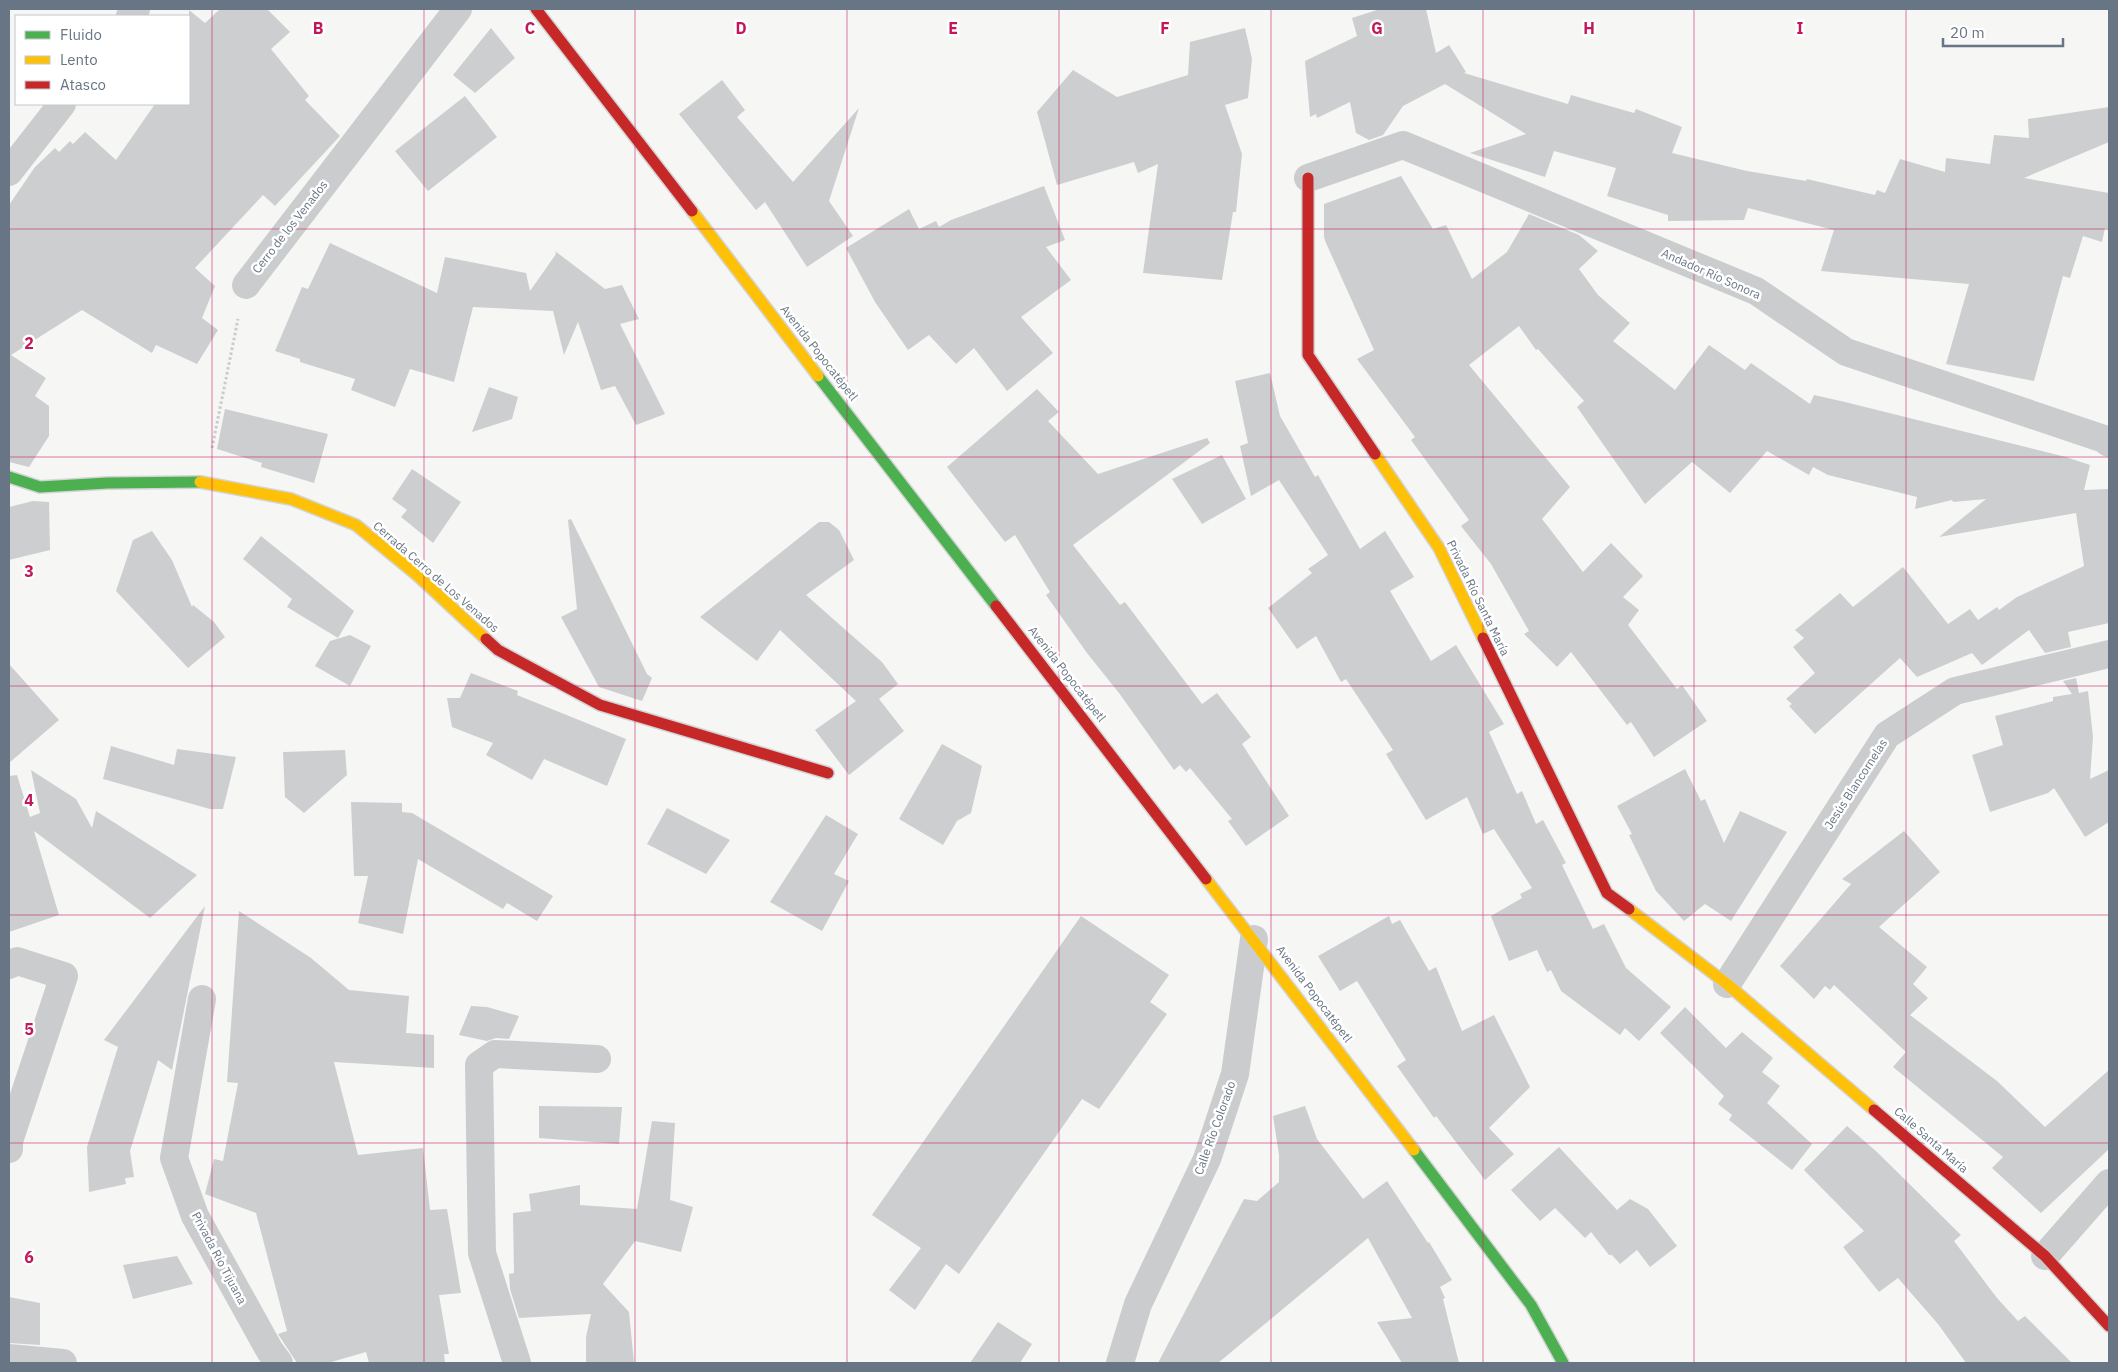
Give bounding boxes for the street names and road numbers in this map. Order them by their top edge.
street label: Cerro de los Venados [249,177,331,276]
street label: Andador Río Sonora [1659,245,1764,302]
street label: Avenida Popocatépetl [777,302,861,404]
street label: Cerrada Cerro de Los Venados [370,518,502,635]
street label: Privada Río Santa María [1444,538,1513,659]
street label: Avenida Popocatépetl [1025,623,1109,725]
street label: Jesús Blancornelas [1821,736,1890,832]
street label: Avenida Popocatépetl [1273,942,1356,1045]
street label: Calle Río Colorado [1191,1079,1239,1177]
street label: Calle Santa María [1891,1103,1972,1176]
street label: Privada Río Tijuana [189,1209,250,1307]

